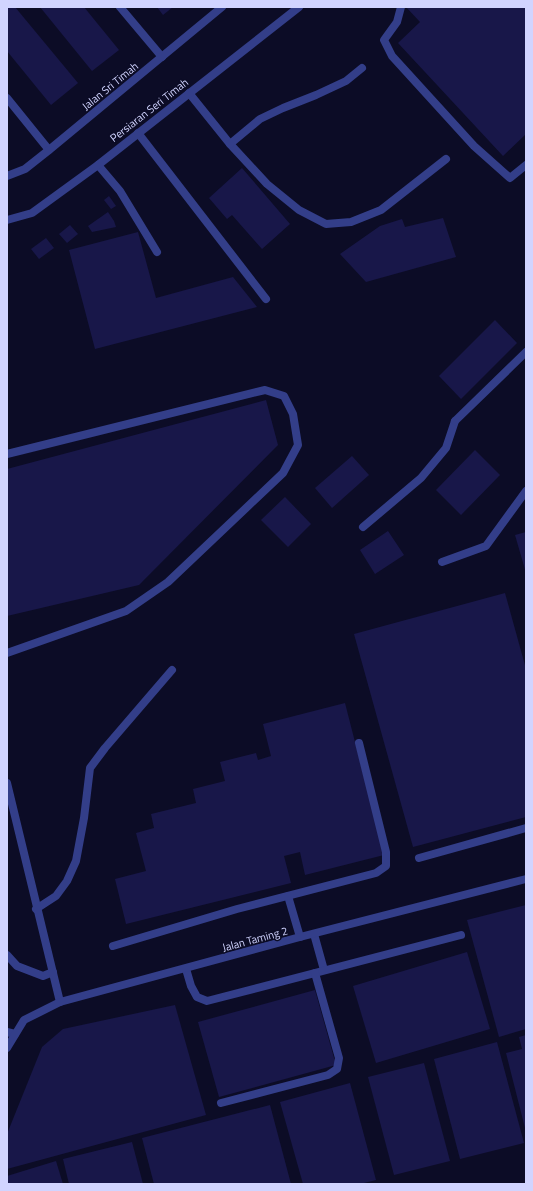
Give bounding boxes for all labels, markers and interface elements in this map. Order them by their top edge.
street label: Jalan Sri Timah [78,58,142,114]
street label: Persiaran Seri Timah [106,74,192,146]
street label: Jalan Taming 2 [221,923,289,955]

